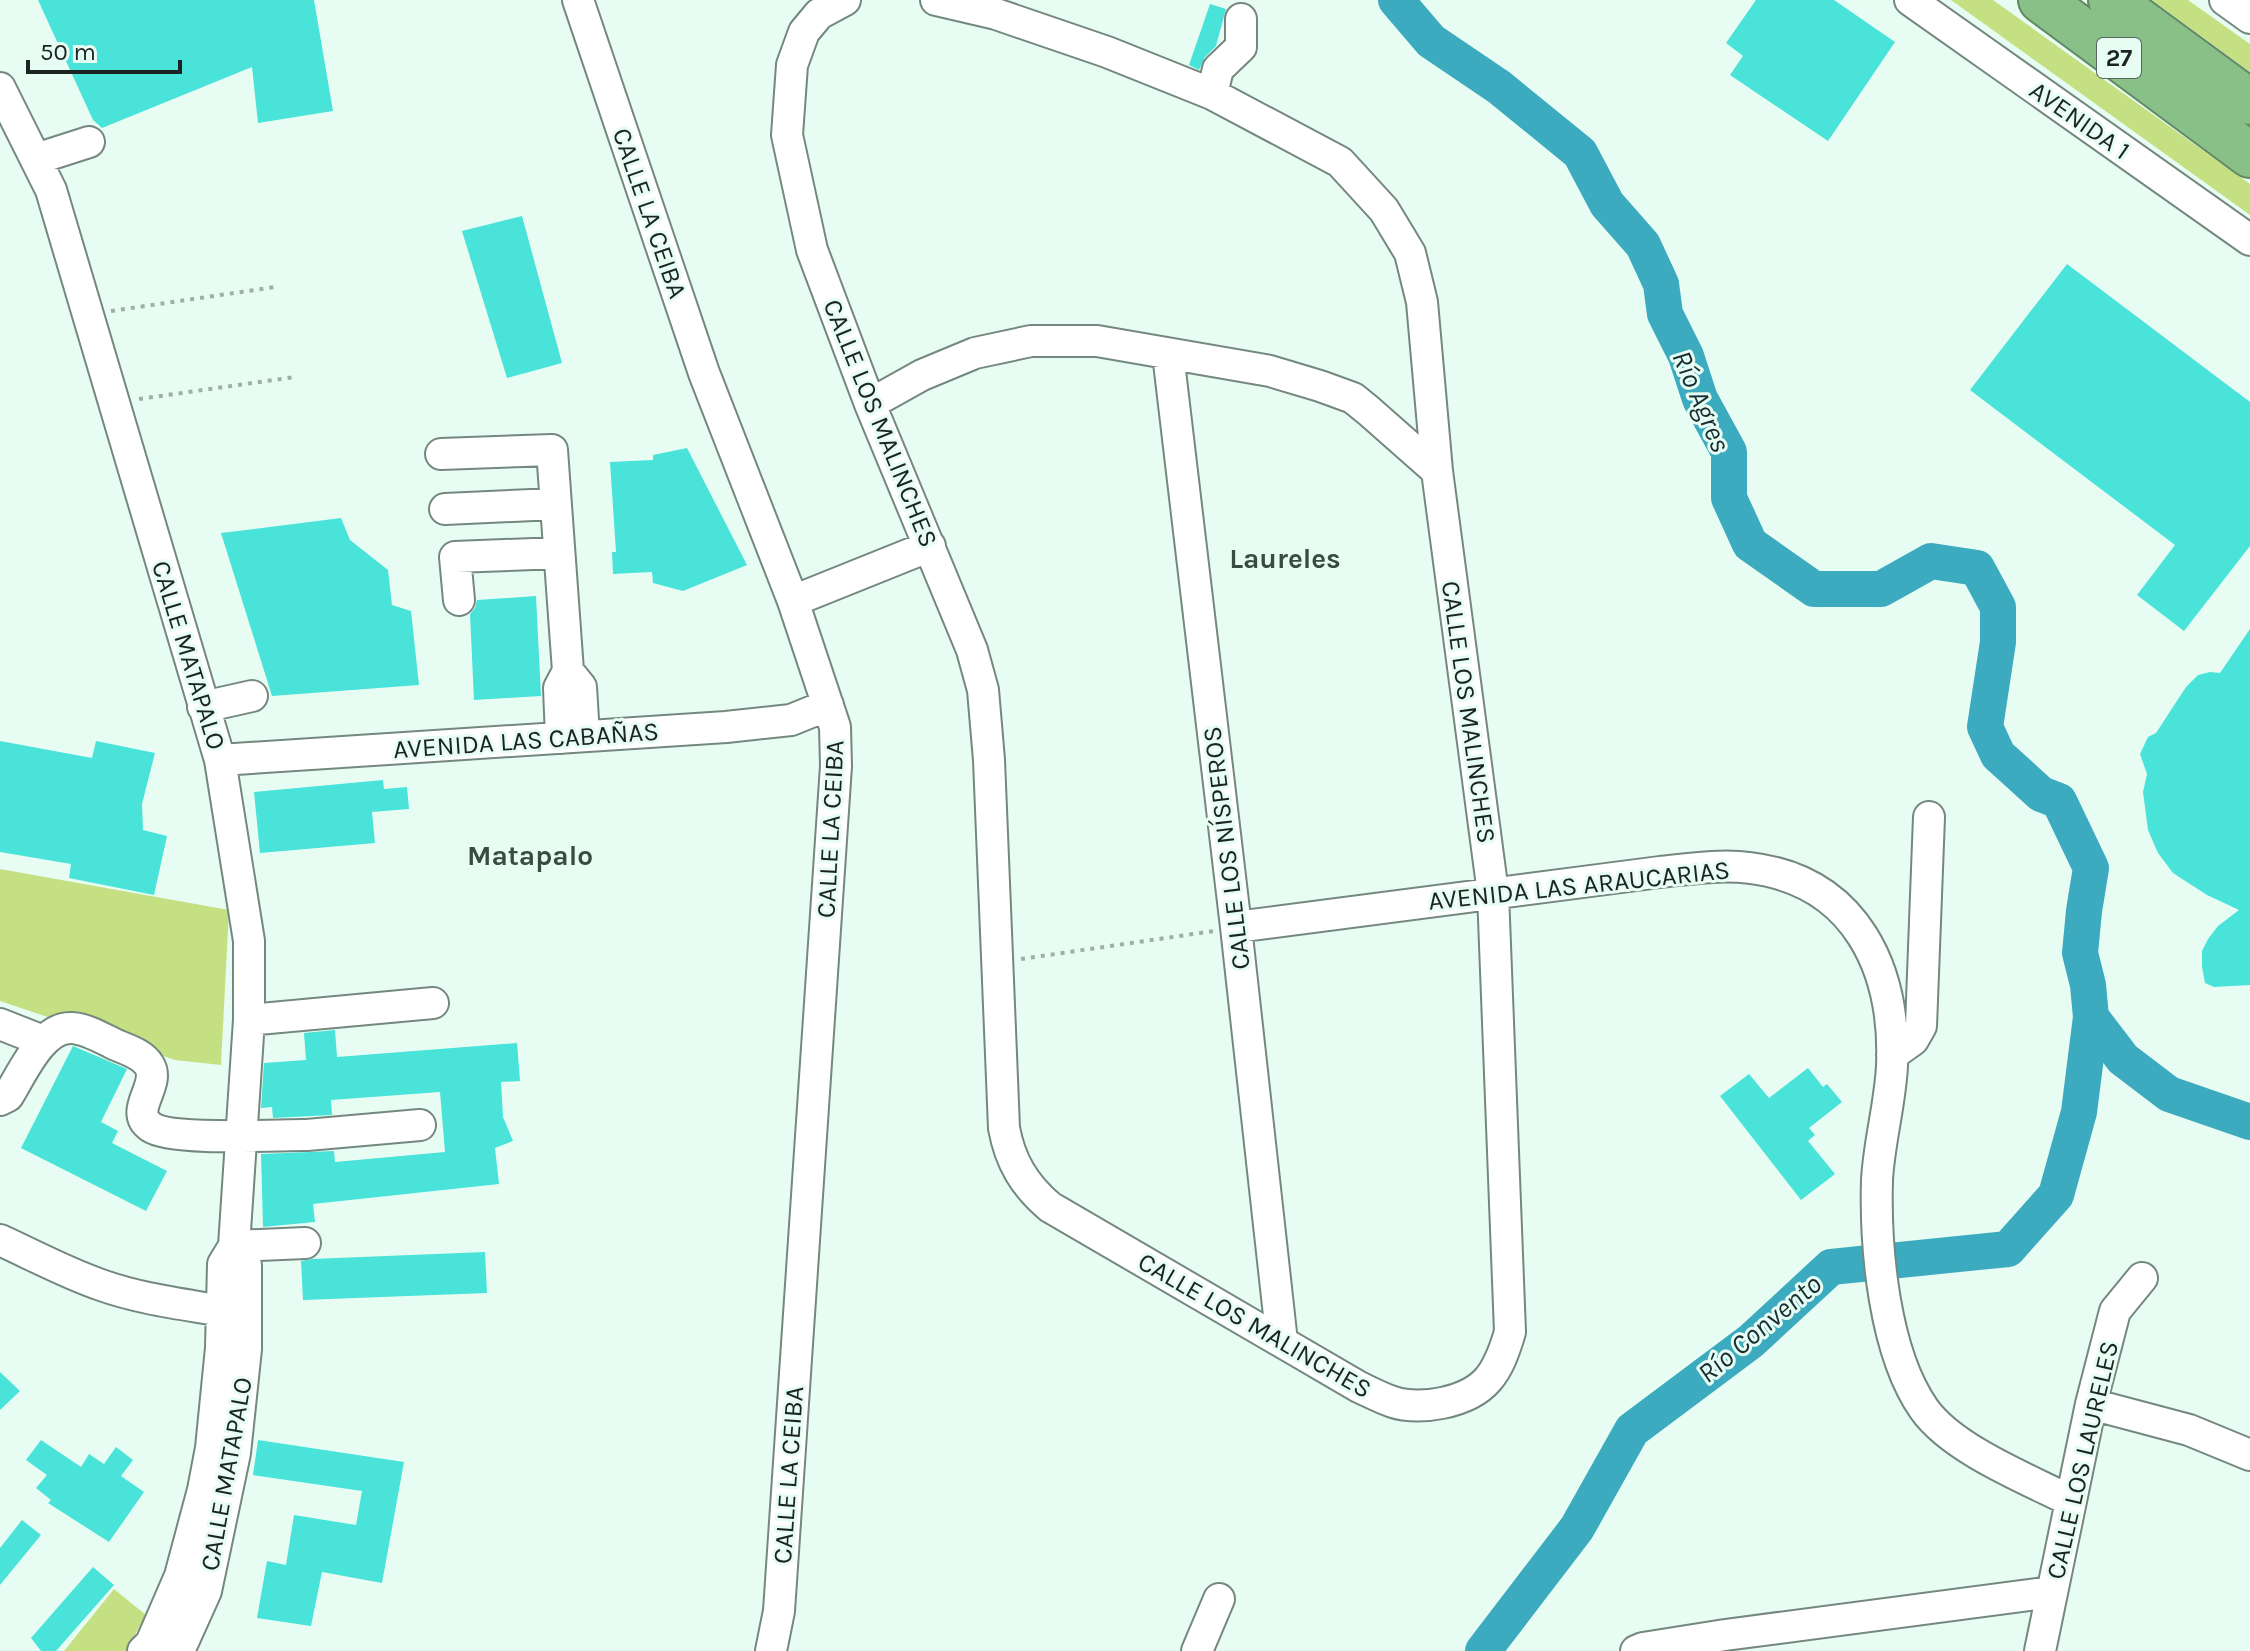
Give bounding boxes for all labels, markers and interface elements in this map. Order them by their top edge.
scale bar [28,24,180,74]
text: 50 m [40,38,96,66]
road number: 27 [2097,38,2141,78]
street label: AVENIDA 1 [2024,75,2136,166]
street label: CALLE LA CEIBA [606,124,693,302]
street label: CALLE LOS MALINCHES [817,295,944,552]
water label: Río Agres [1665,345,1738,457]
district label: Laureles [1229,542,1341,575]
street label: CALLE MATAPALO [145,557,232,753]
street label: CALLE LOS MALINCHES [1435,579,1502,845]
street label: AVENIDA LAS CABAÑAS [392,716,660,765]
street label: CALLE LOS NÍSPEROS [1195,724,1257,972]
street label: CALLE LA CEIBA [810,739,851,919]
district label: Matapalo [467,839,593,872]
street label: AVENIDA LAS ARAUCARIAS [1427,854,1731,917]
street label: CALLE LOS MALINCHES [1132,1246,1377,1405]
water label: Río Convento [1691,1267,1828,1390]
street label: CALLE LOS LAURELES [2040,1338,2125,1582]
street label: CALLE MATAPALO [194,1375,259,1573]
street label: CALLE LA CEIBA [767,1385,810,1565]

